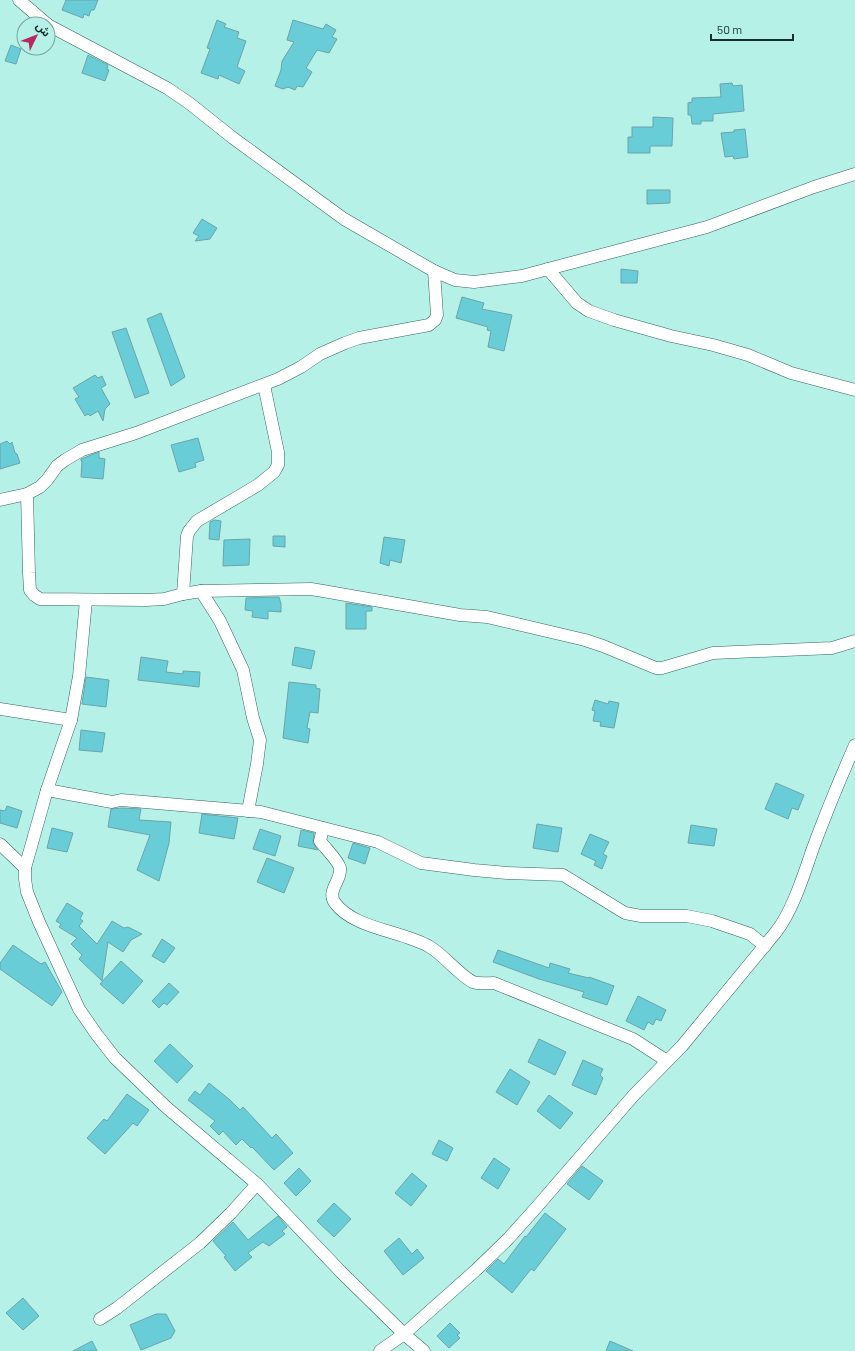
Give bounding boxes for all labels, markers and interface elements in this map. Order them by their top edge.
north arrow [16,16,56,56]
scale bar [711,16,793,42]
text: ش [33,19,54,39]
text: 50 m [717,22,742,36]

